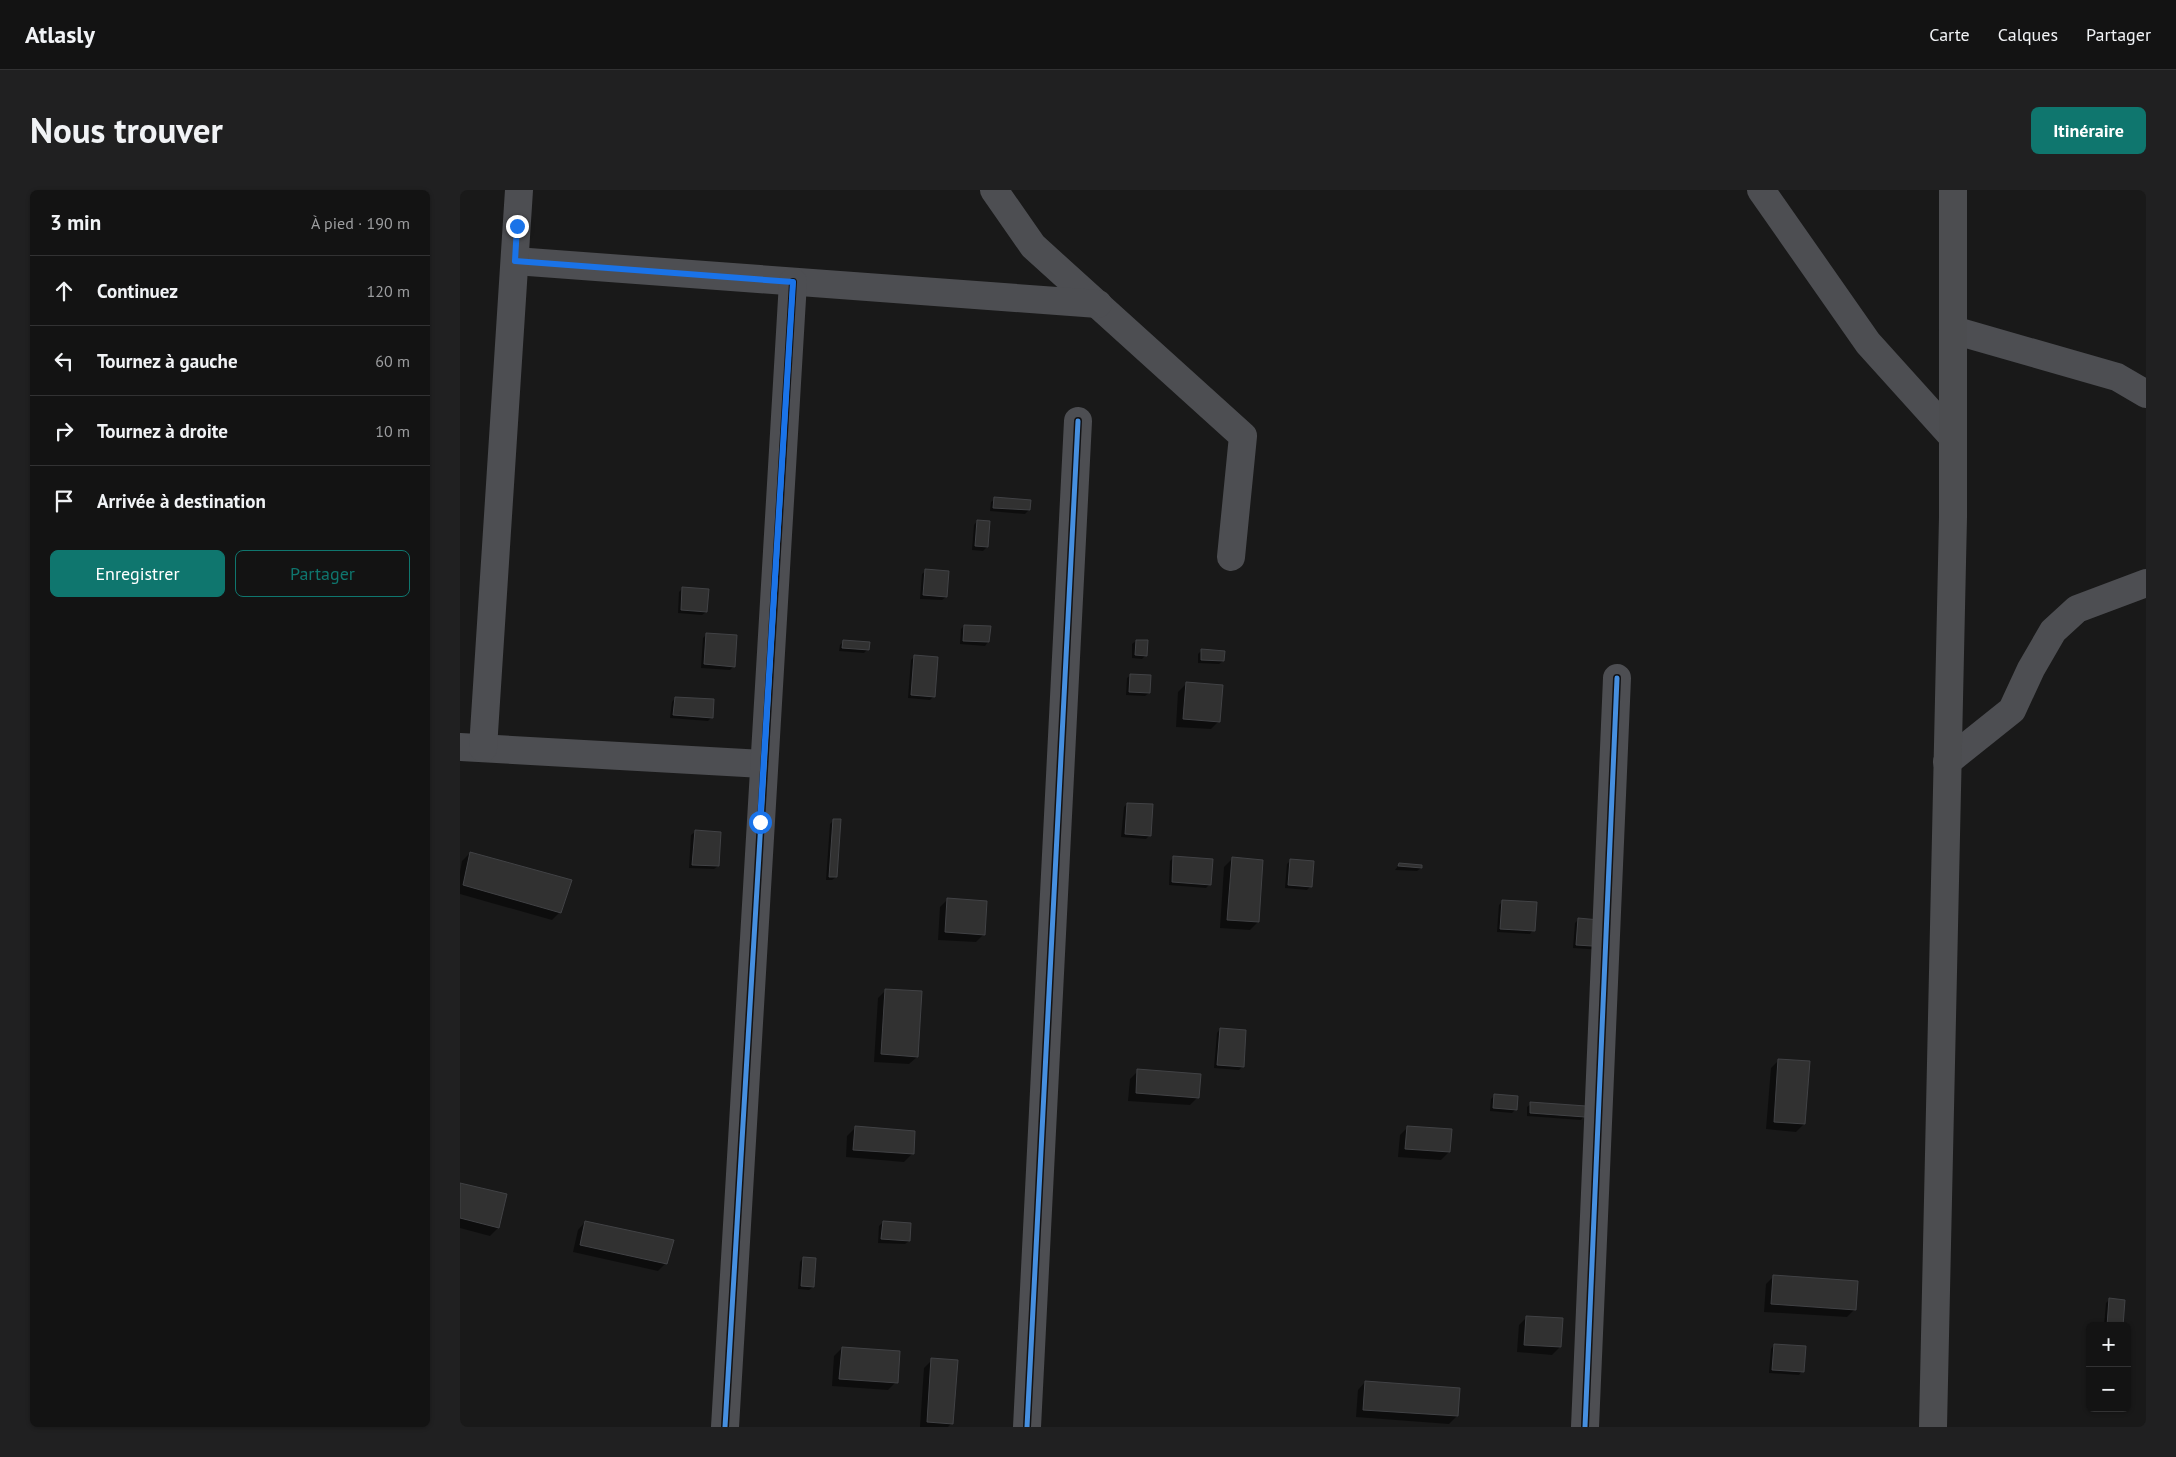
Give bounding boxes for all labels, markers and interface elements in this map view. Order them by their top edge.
text: Atlasly [25,19,95,50]
text: Carte [1929,23,1970,46]
text: Calques [1998,23,2058,46]
text: Partager [2086,23,2151,46]
text: Nous trouver [30,107,223,153]
button: Itinéraire [2031,107,2146,154]
text: 3 min [50,209,101,236]
text: À pied · 190 m [311,213,410,233]
route end [506,215,529,238]
icon: ahead [50,277,78,305]
text: Continuez [97,279,178,303]
text: 120 m [367,281,410,301]
icon: left [50,347,78,375]
text: Tournez à gauche [97,349,238,373]
text: 60 m [375,351,410,371]
icon: right [50,417,78,445]
text: Tournez à droite [97,419,228,443]
text: 10 m [375,421,410,441]
icon: arrive [50,487,78,515]
text: Arrivée à destination [97,489,266,513]
button: Enregistrer [50,550,225,597]
button: Partager [235,550,410,597]
route start [749,811,772,834]
map controls [2086,1322,2131,1412]
button: + [2086,1322,2131,1367]
button: − [2086,1367,2131,1412]

